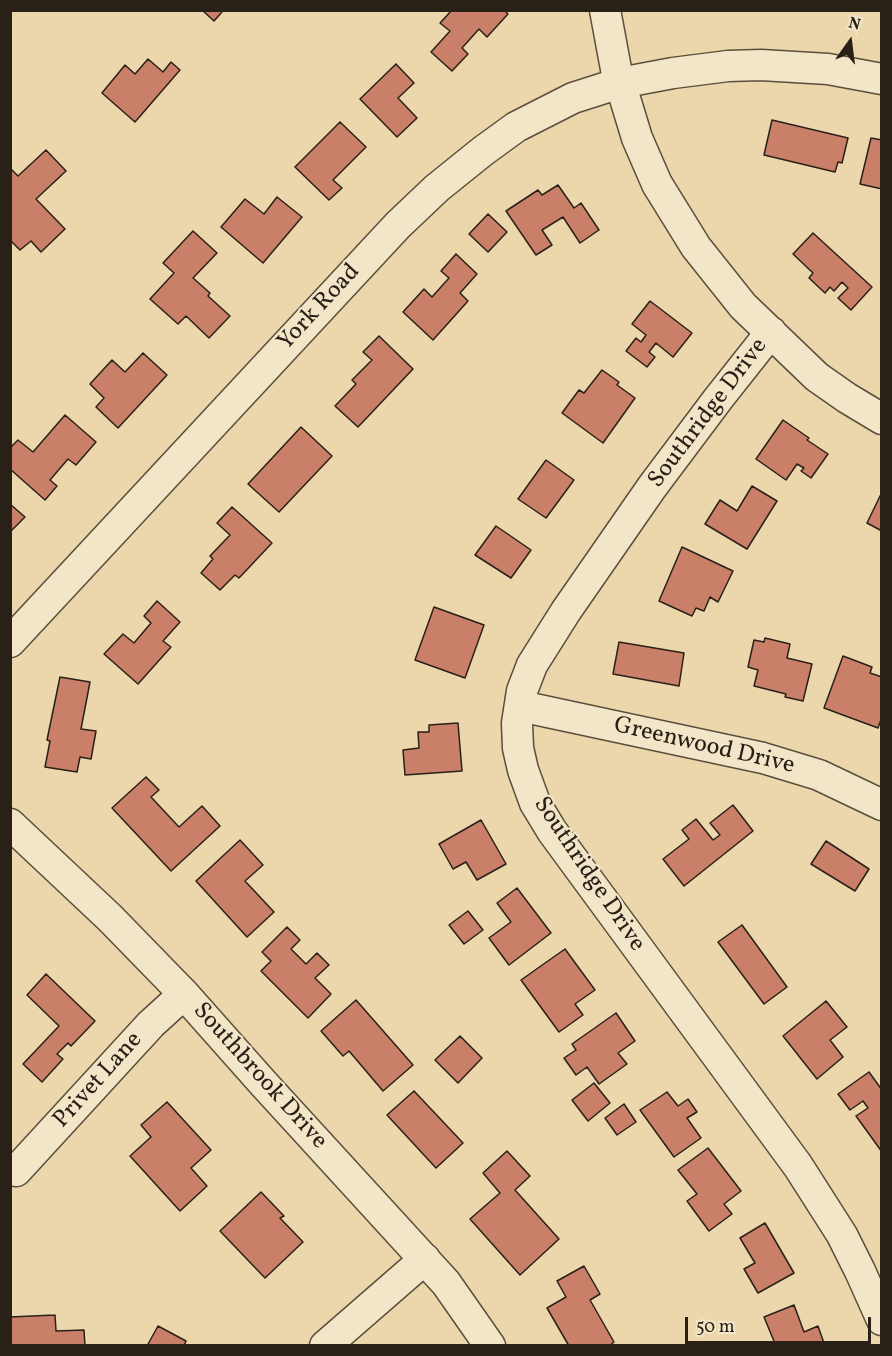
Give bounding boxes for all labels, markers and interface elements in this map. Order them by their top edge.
north arrow [820,12,880,72]
text: N [846,12,863,37]
street label: York Road [273,259,367,357]
street label: Southridge Drive [643,333,775,495]
street label: Greenwood Drive [611,712,797,782]
street label: Southridge Drive [526,792,650,958]
street label: Southbrook Drive [186,998,332,1156]
street label: Privet Lane [48,1027,150,1135]
scale bar [688,1305,874,1343]
text: 50 m [696,1315,735,1340]

